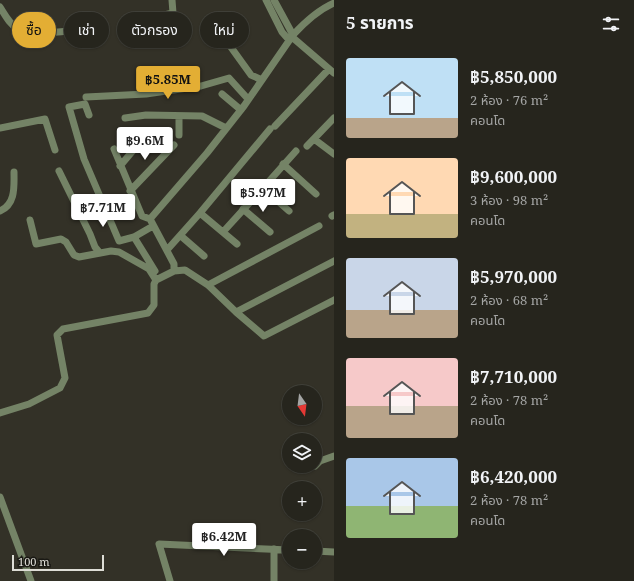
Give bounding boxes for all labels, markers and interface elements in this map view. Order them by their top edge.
text: 5 รายการ [346,11,414,34]
chip: ซื้อ [12,12,56,48]
chip: เช่า [64,12,109,48]
chip: ตัวกรอง [117,12,192,48]
chip: ใหม่ [200,12,249,48]
icon: filters [600,13,622,35]
text: ฿5,850,000 [470,65,557,88]
pin: ฿5.85M [135,66,201,100]
text: ฿5.85M [145,70,191,88]
icon: home [378,74,426,122]
text: 2 ห้อง · 76 m² [470,91,548,109]
text: คอนโด [470,111,505,129]
pin: ฿9.6M [117,127,173,161]
text: ฿9.6M [126,131,164,149]
text: ฿9,600,000 [470,165,557,188]
icon: home [378,174,426,222]
pin: ฿5.97M [230,179,296,213]
text: ฿5.97M [240,183,286,201]
text: 3 ห้อง · 98 m² [470,191,548,209]
pin: ฿7.71M [70,194,136,228]
text: ฿7.71M [80,198,126,216]
text: คอนโด [470,211,505,229]
text: ฿5,970,000 [470,265,557,288]
icon: home [378,274,426,322]
text: 2 ห้อง · 68 m² [470,291,548,309]
text: คอนโด [470,311,505,329]
text: ฿7,710,000 [470,365,557,388]
icon: home [378,374,426,422]
north arrow [282,385,322,425]
map controls [282,385,322,569]
text: 2 ห้อง · 78 m² [470,391,548,409]
text: คอนโด [470,411,505,429]
button: layers [282,433,322,473]
text: ฿6,420,000 [470,465,557,488]
icon: home [378,474,426,522]
button: + [282,481,322,521]
text: 2 ห้อง · 78 m² [470,491,548,509]
text: คอนโด [470,511,505,529]
pin: ฿6.42M [191,523,257,557]
text: ฿6.42M [201,527,247,545]
button: − [282,529,322,569]
scale bar [12,553,104,572]
text: 100 m [18,554,50,569]

